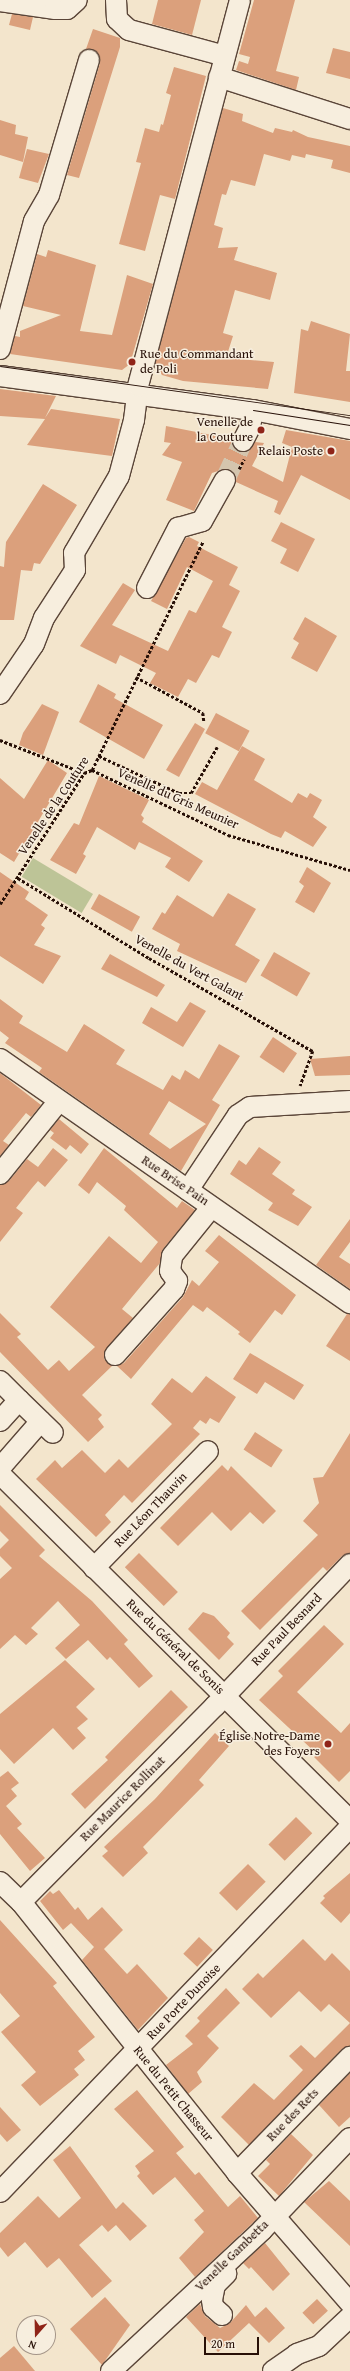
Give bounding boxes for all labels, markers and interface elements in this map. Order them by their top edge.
place label: Rue du Commandant de Poli [140,347,254,378]
marker: Rue du Commandant de Poli [127,357,137,367]
place label: Venelle de la Couture [196,415,253,446]
marker: Venelle de la Couture [256,425,266,435]
place label: Relais Poste [258,443,323,459]
marker: Relais Poste [326,446,336,456]
street label: Venelle de la Couture [15,754,93,858]
street label: Venelle du Gris Meunier [115,765,241,833]
street label: Venelle du Vert Galant [132,931,246,1005]
street label: Rue Brise Pain [138,1153,212,1209]
street label: Rue Léon Thauvin [111,1469,191,1551]
street label: Rue Paul Besnard [249,1591,325,1669]
street label: Rue du Général de Sonis [123,1596,227,1698]
place label: Église Notre-Dame des Foyers [219,1729,320,1760]
marker: Église Notre-Dame des Foyers [323,1739,333,1749]
street label: Rue Maurice Rollinat [77,1753,169,1845]
street label: Rue Porte Dunoise [144,1961,224,2043]
street label: Rue du Petit Chasseur [130,2043,216,2145]
street label: Rue des Rets [264,2085,322,2145]
street label: Venelle Gambetta [192,2217,272,2295]
north arrow [16,2315,56,2355]
scale bar [206,2329,261,2355]
text: 20 m [211,2335,235,2352]
text: N [26,2337,38,2354]

